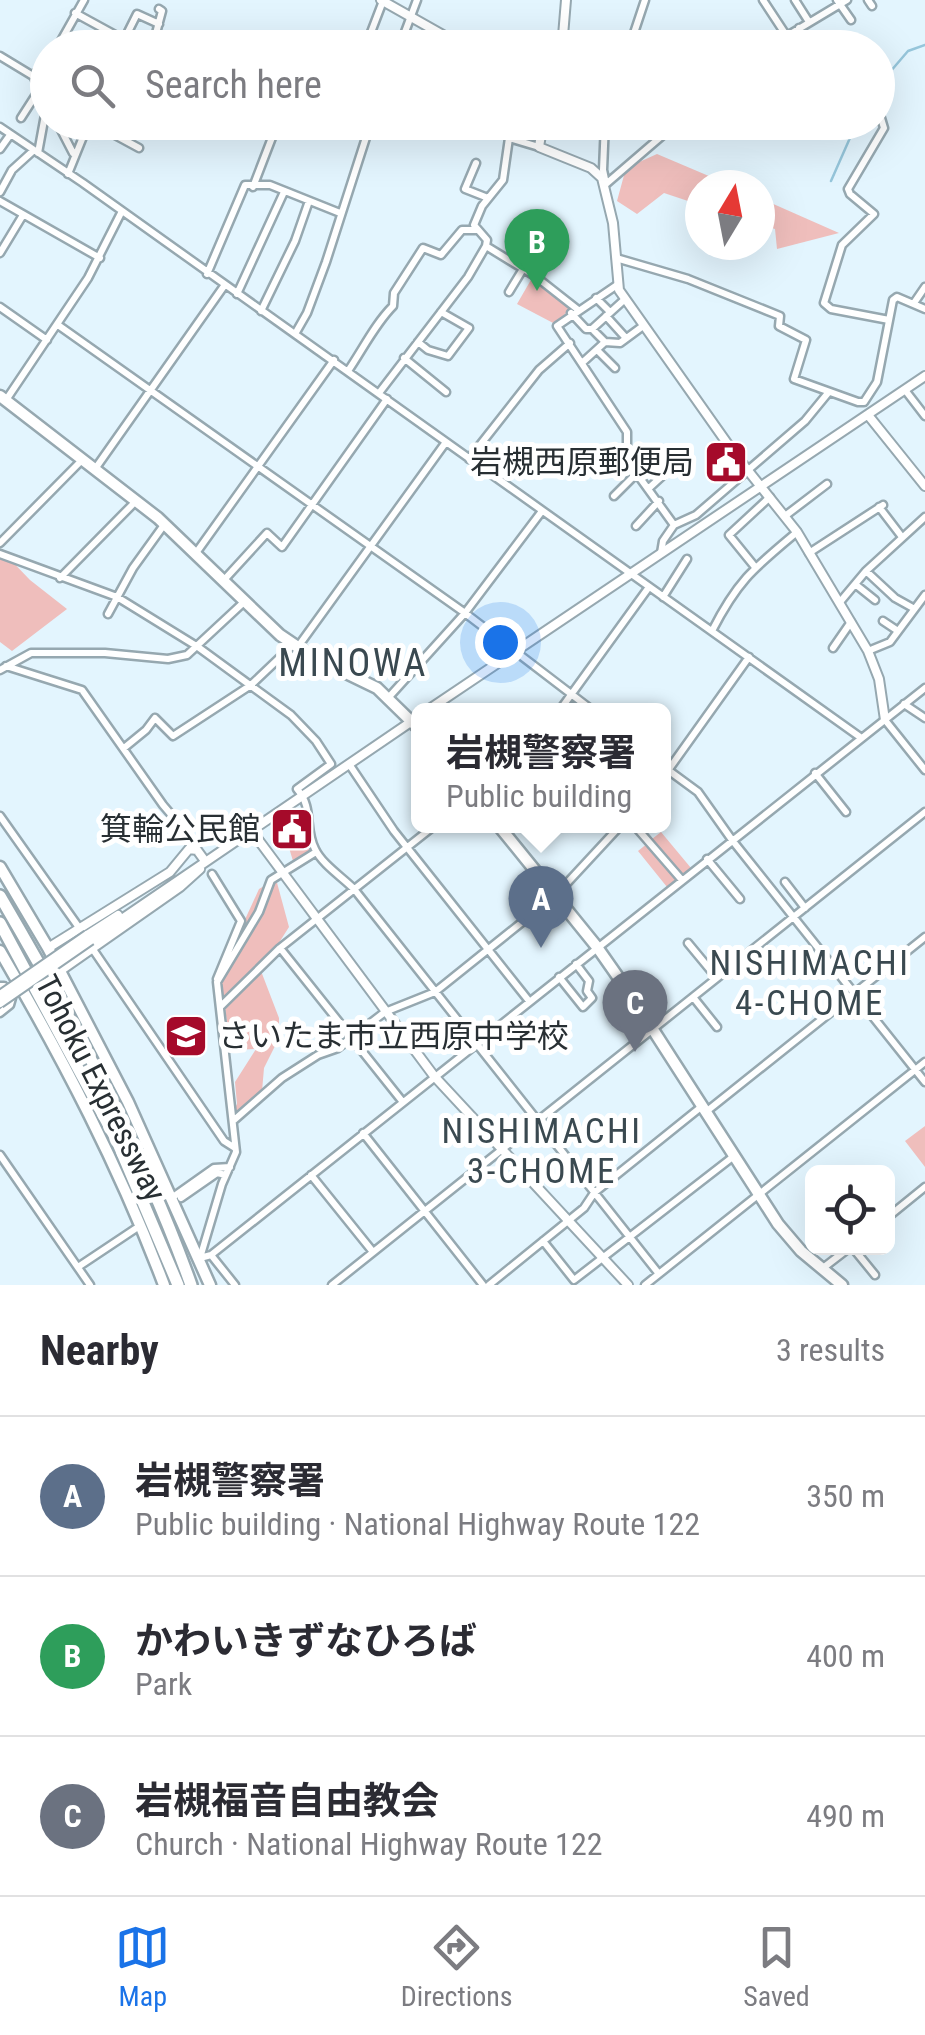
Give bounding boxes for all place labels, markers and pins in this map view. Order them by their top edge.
pin: B [504,208,570,291]
public building icon: 岩槻西原郵便局 [703,439,749,485]
place label: 岩槻西原郵便局 [470,443,694,481]
public building icon: 箕輪公民館 [269,806,315,852]
place label: 箕輪公民館 [100,810,260,848]
pin: A [508,866,574,948]
pin: C [602,970,668,1052]
school or university icon: さいたま市立西原中学校 [163,1013,209,1059]
place label: さいたま市立西原中学校 [218,1017,569,1055]

